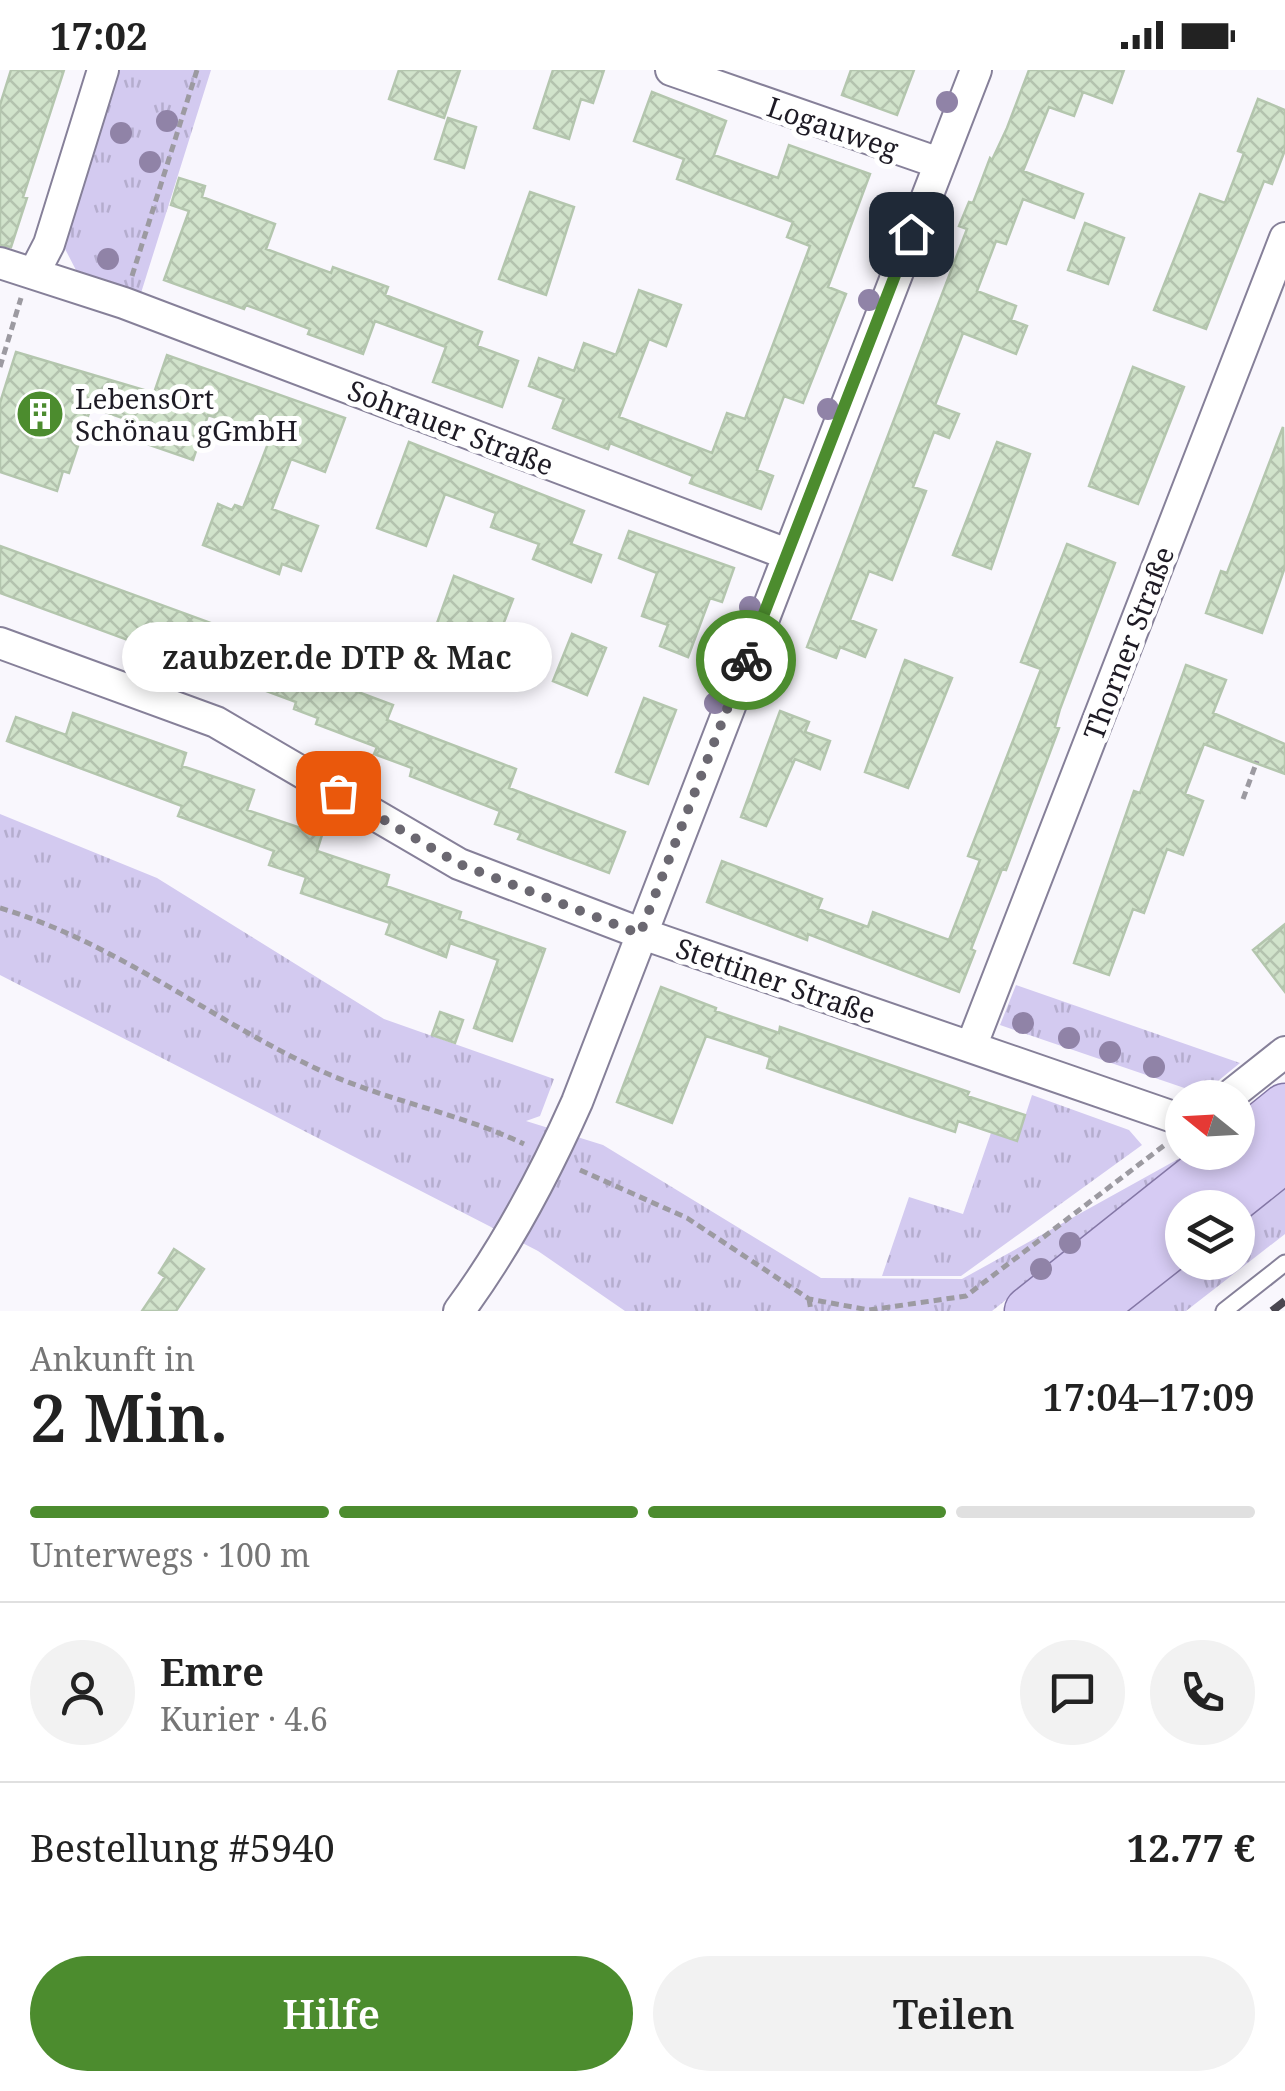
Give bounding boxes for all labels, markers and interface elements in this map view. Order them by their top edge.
text: 17:02 [50,9,147,61]
street label: Logauweg [762,87,904,167]
pin [869,192,954,277]
icon: home [884,207,939,262]
street label: Sohrauer Straße [343,370,559,484]
place label: LebensOrt Schönau gGmbH [75,379,298,449]
building icon: LebensOrt Schönau gGmbH [14,388,66,440]
street label: Thorner Straße [1074,541,1182,745]
courier [696,610,796,710]
callout: zaubzer.de DTP & Mac [123,623,553,693]
icon: bike [719,633,774,688]
text: zaubzer.de DTP & Mac [162,635,512,678]
pin [296,751,381,836]
icon: bag [311,766,366,821]
street label: Stettiner Straße [671,928,881,1032]
north arrow [1165,1080,1255,1170]
map controls [1165,1080,1255,1280]
button: layers [1165,1190,1255,1280]
text: Ankunft in [30,1337,195,1380]
text: 17:04–17:09 [1042,1370,1255,1422]
text: 2 Min. [30,1373,228,1461]
text: Unterwegs · 100 m [30,1533,310,1576]
button: person [30,1640,135,1745]
button: chat [1020,1640,1125,1745]
button: phone [1150,1640,1255,1745]
text: Emre [160,1645,264,1697]
text: Kurier · 4.6 [160,1697,328,1740]
text: Bestellung #5940 [30,1821,335,1873]
text: 12.77 € [1127,1821,1255,1873]
button: Hilfe [30,1956,633,2071]
button: Teilen [653,1956,1255,2071]

